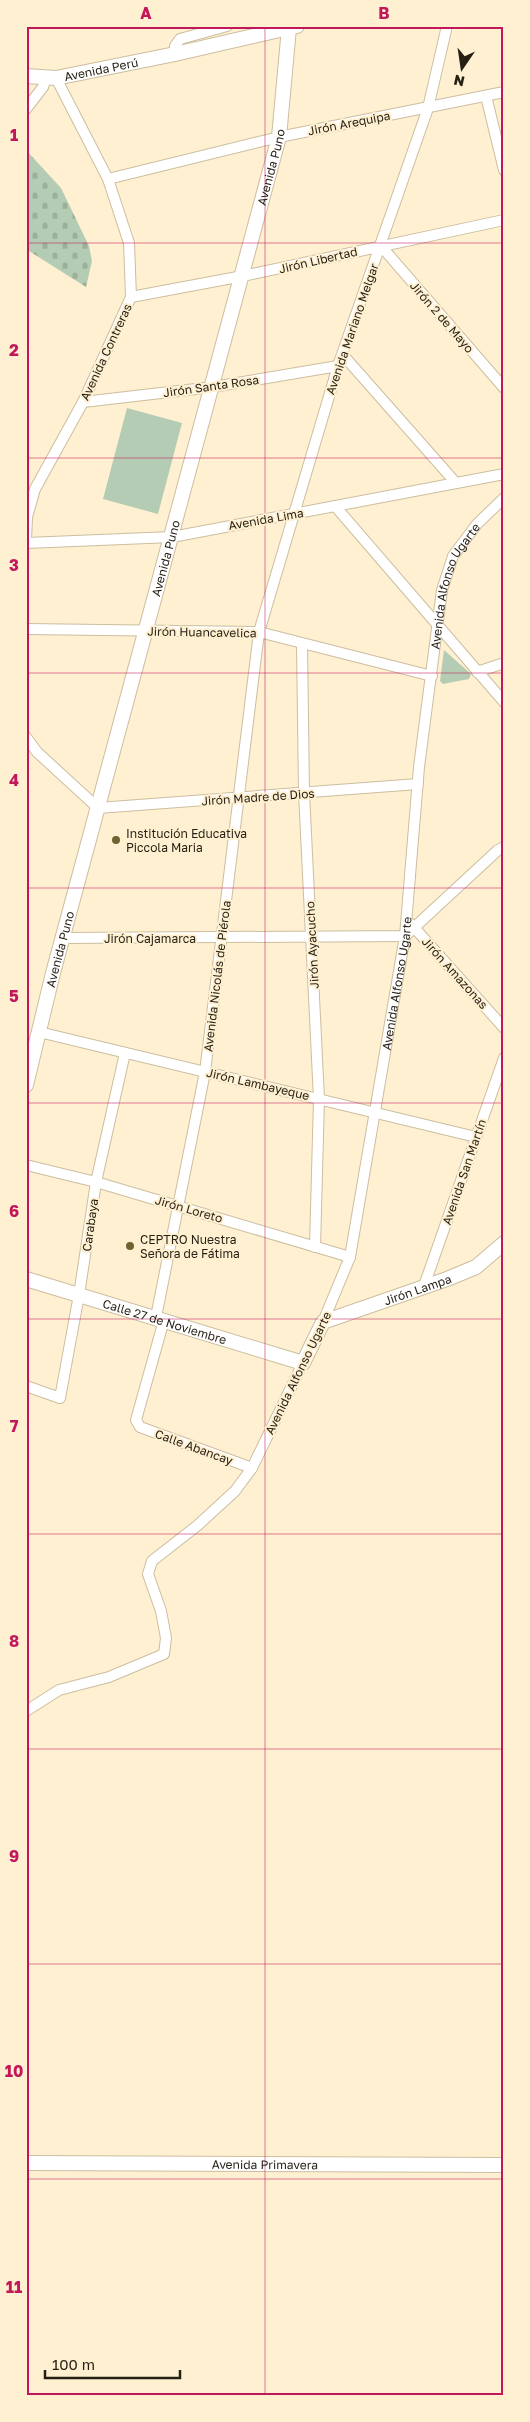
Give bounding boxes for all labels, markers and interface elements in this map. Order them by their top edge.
text: A [140,3,152,23]
text: B [378,3,390,23]
north arrow [438,42,488,92]
street label: Avenida Perú [63,54,139,84]
text: N [452,72,466,91]
street label: Jirón Arequipa [307,108,391,138]
text: 1 [10,125,18,145]
street label: Avenida Puno [253,128,287,207]
street label: Jirón Libertad [277,244,359,276]
street label: Avenida Mariano Melgar [322,261,382,397]
street label: Jirón 2 de Mayo [407,278,477,356]
street label: Avenida Contreras [77,301,135,403]
text: 2 [9,340,19,360]
street label: Jirón Santa Rosa [162,372,260,400]
street label: Avenida Lima [227,505,305,533]
street label: Avenida Puno [148,518,183,598]
street label: Avenida Alfonso Ugarte [427,520,483,650]
text: 3 [9,555,19,575]
street label: Jirón Huancavelica [147,624,257,640]
text: 4 [9,770,19,790]
street label: Jirón Madre de Dios [201,786,315,808]
place label: Institución Educativa Piccola Maria [126,826,247,855]
marker: Institución Educativa Piccola Maria [110,834,122,846]
street label: Avenida Nicolás de Piérola [200,899,234,1053]
street label: Jirón Ayacucho [302,901,322,989]
street label: Avenida Puno [42,909,77,989]
street label: Avenida Alfonso Ugarte [378,916,414,1051]
street label: Jirón Cajamarca [104,931,196,946]
street label: Jirón Amazonas [419,934,491,1012]
text: 5 [9,986,19,1006]
street label: Jirón Lambayeque [205,1065,311,1103]
street label: Avenida San Martín [439,1117,489,1227]
street label: Jirón Loreto [154,1192,224,1226]
street label: Carabaya [79,1198,101,1252]
text: 6 [9,1201,19,1221]
place label: CEPTRO Nuestra Señora de Fátima [140,1232,240,1261]
marker: CEPTRO Nuestra Señora de Fátima [124,1240,136,1252]
street label: Jirón Lampa [382,1271,454,1308]
street label: Calle 27 de Noviembre [101,1295,229,1347]
street label: Avenida Alfonso Ugarte [262,1309,334,1437]
text: 7 [10,1416,19,1436]
street label: Calle Abancay [153,1426,235,1468]
text: 8 [9,1631,19,1651]
text: 9 [9,1846,19,1866]
text: 10 [5,2061,23,2081]
street label: Avenida Primavera [212,2156,318,2172]
text: 11 [6,2277,22,2297]
scale bar [45,2347,180,2379]
text: 100 m [52,2355,95,2373]

